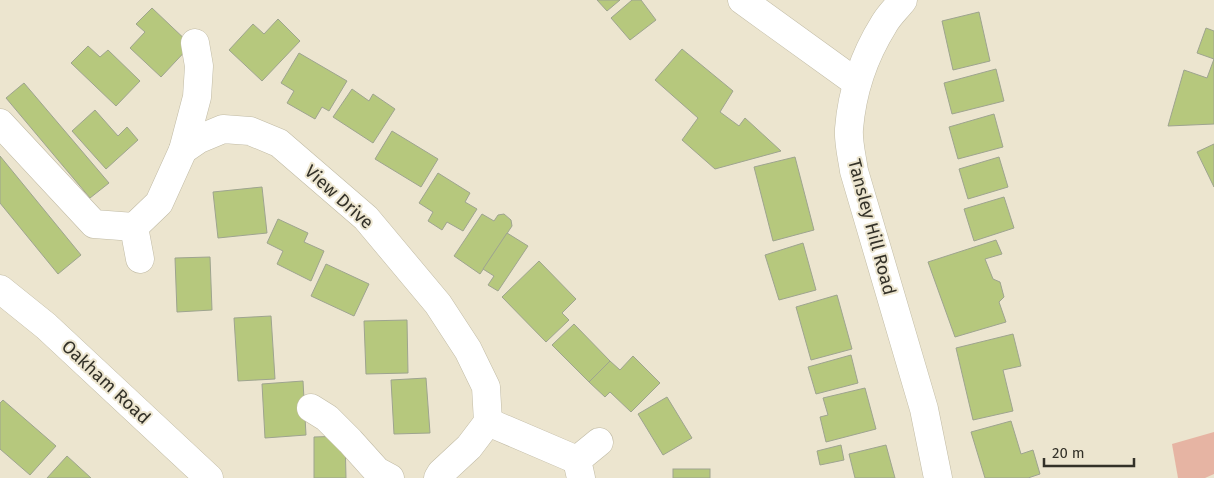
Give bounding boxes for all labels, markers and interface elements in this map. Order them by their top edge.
street label: Tansley Hill Road [843,157,901,297]
street label: View Drive [300,160,378,234]
street label: Oakham Road [57,335,155,429]
scale bar [1044,436,1134,468]
text: 20 m [1052,444,1085,462]

